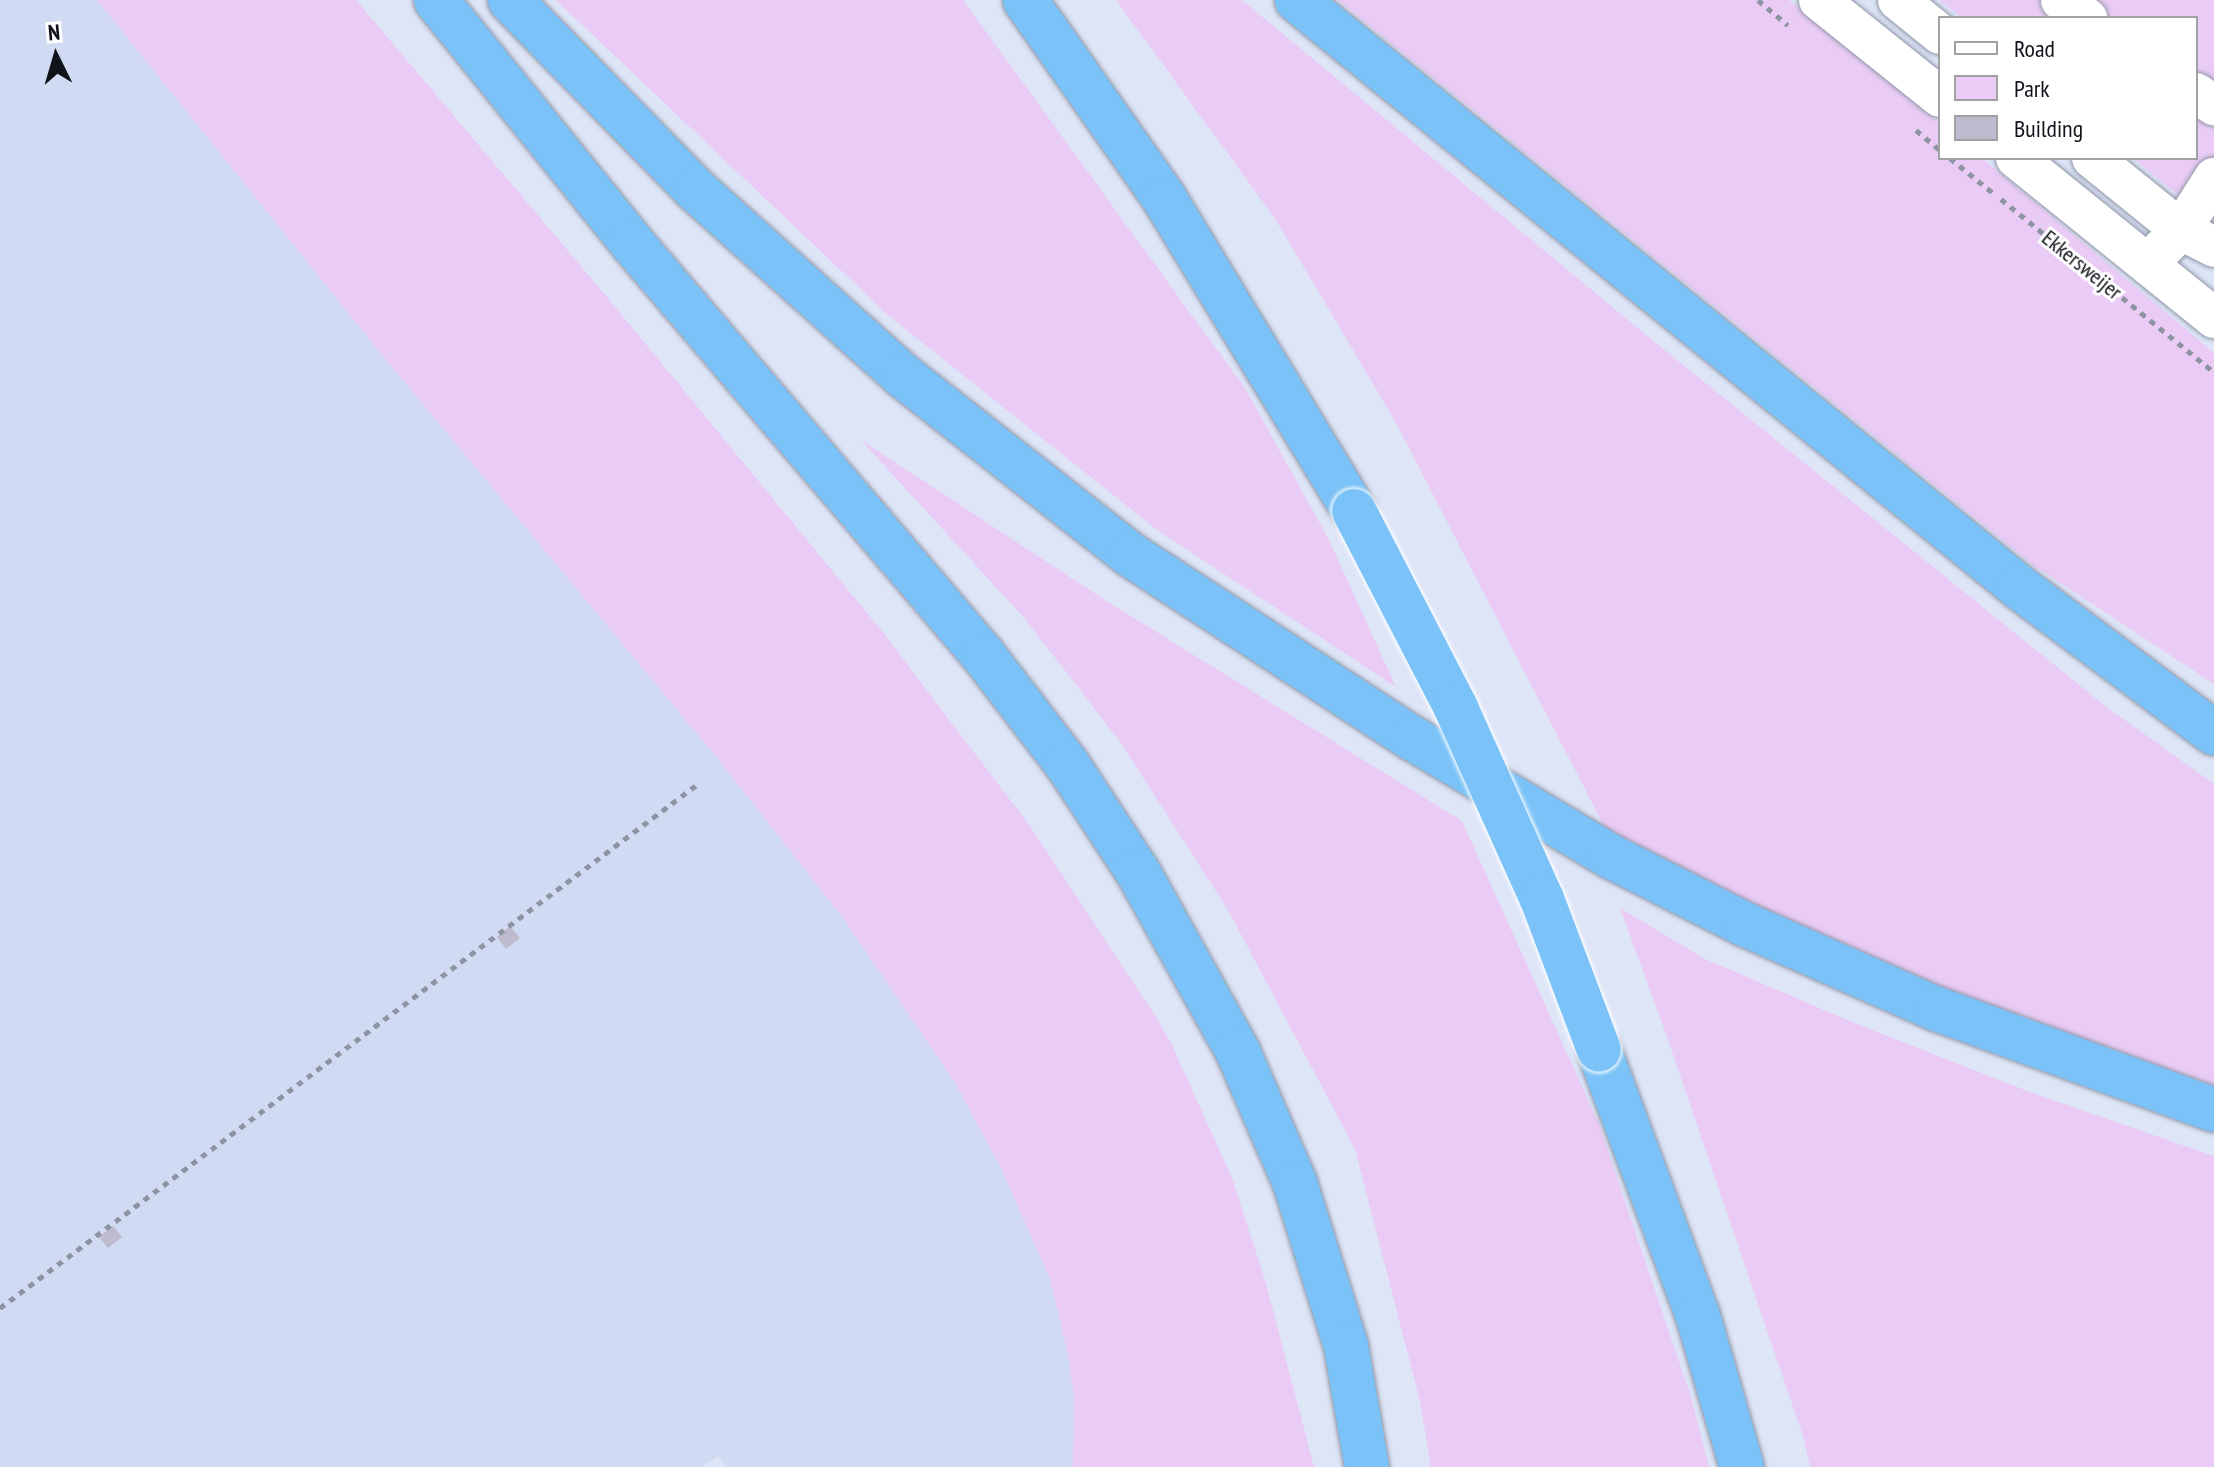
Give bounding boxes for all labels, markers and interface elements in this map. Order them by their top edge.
north arrow [16,16,96,96]
legend [1938,16,2198,160]
text: N [47,18,61,47]
text: Road [2014,33,2055,64]
text: Park [2014,73,2050,104]
text: Building [2014,113,2083,144]
street label: Ekkersweijer [2037,225,2127,305]

